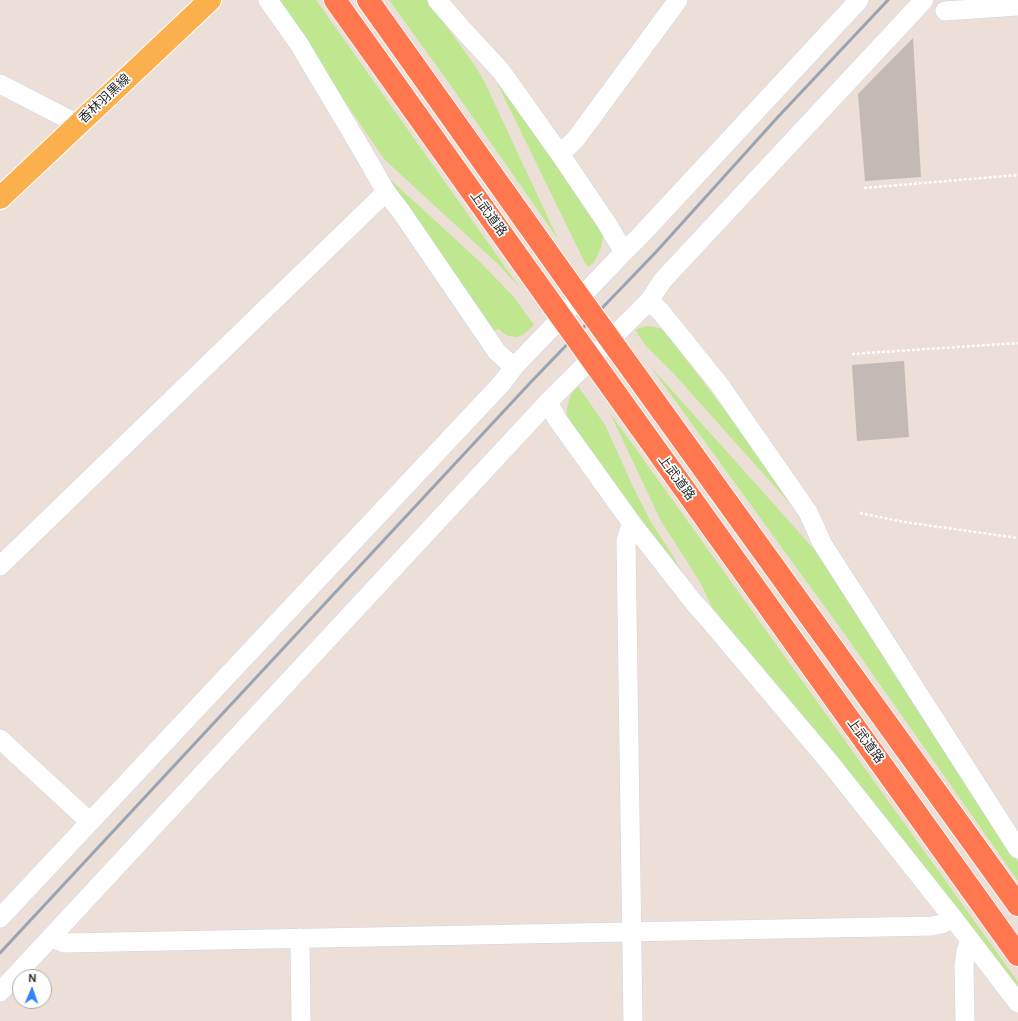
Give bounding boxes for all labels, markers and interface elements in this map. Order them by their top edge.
street label: 香林羽黒線 [76,71,134,127]
street label: 上武道路 [466,188,510,240]
street label: 上武道路 [654,452,698,504]
street label: 上武道路 [843,715,887,767]
north arrow [12,969,52,1009]
text: N [28,971,37,985]

